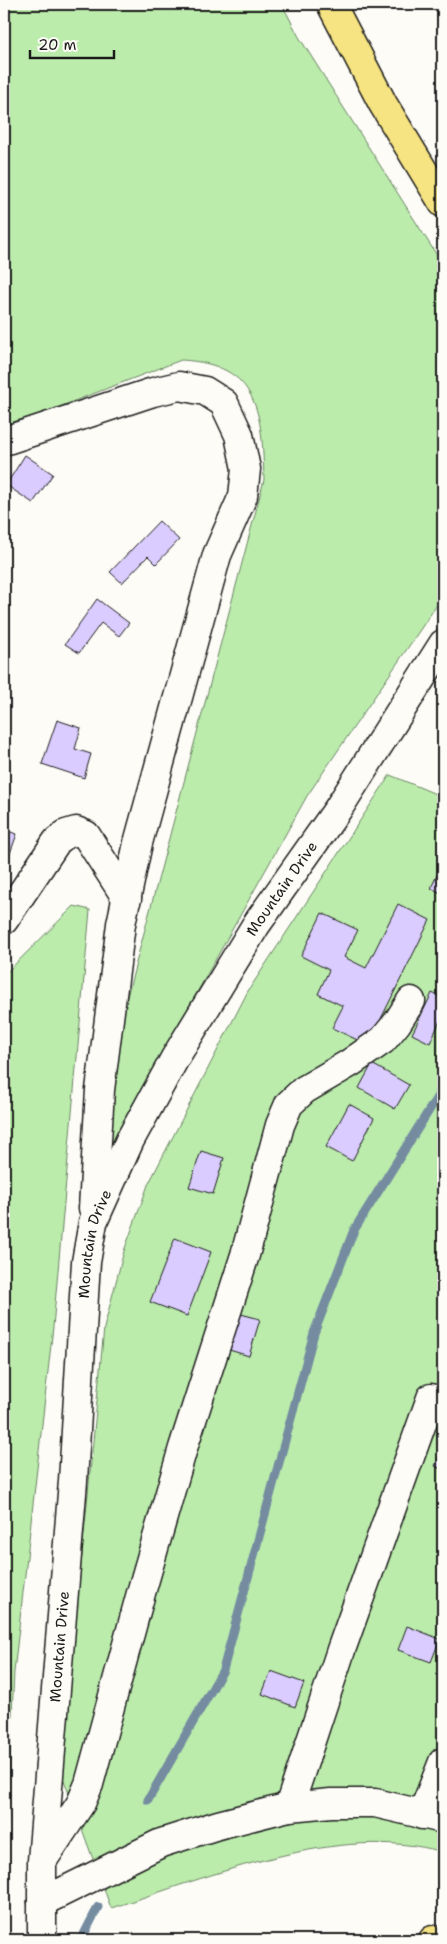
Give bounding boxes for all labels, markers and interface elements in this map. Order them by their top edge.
scale bar [30,28,114,60]
text: 20 m [38,35,77,55]
street label: Mountain Drive [242,837,322,940]
street label: Mountain Drive [74,1186,116,1299]
street label: Mountain Drive [45,1590,74,1703]

